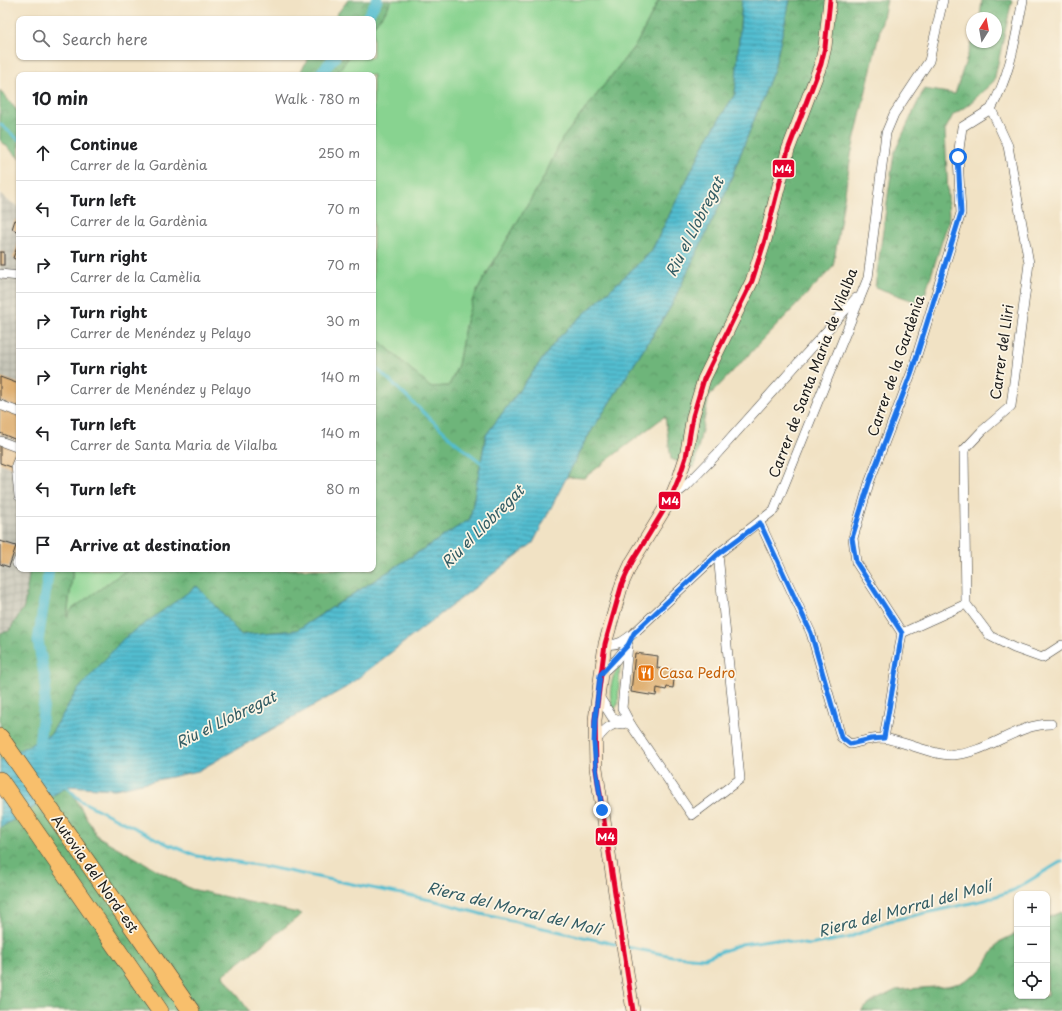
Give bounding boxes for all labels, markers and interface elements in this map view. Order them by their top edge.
north arrow [966,12,1002,48]
search box [16,16,376,60]
icon: search [30,27,52,49]
text: Search here [62,27,148,50]
text: 10 min [32,85,88,111]
text: Walk · 780 m [275,89,360,108]
text: Continue [70,132,138,155]
icon: ahead [32,142,54,164]
text: 250 m [318,143,360,162]
route start [949,148,967,166]
text: Carrer de la Gardènia [70,155,207,174]
line badge: M4 [772,159,795,178]
text: M4 [774,160,792,177]
water label: Riu el Llobregat [659,171,730,280]
text: Turn left [70,188,136,211]
icon: left [32,198,54,220]
text: 70 m [327,199,360,218]
text: Carrer de la Gardènia [70,211,207,230]
text: Turn right [70,244,147,267]
icon: right [32,254,54,276]
text: 70 m [327,255,360,274]
street label: Carrer de Santa Maria de Vilalba [763,265,862,481]
text: Carrer de la Camèlia [70,267,201,286]
street label: Carrer de la Gardènia [862,292,930,439]
text: Turn right [70,300,147,323]
street label: Carrer del Lliri [984,303,1019,401]
icon: right [32,310,54,332]
text: 30 m [326,311,360,330]
text: Carrer de Menéndez y Pelayo [70,323,251,342]
text: Turn right [70,356,147,379]
icon: right [32,366,54,388]
text: 140 m [321,367,360,386]
text: Carrer de Menéndez y Pelayo [70,379,251,398]
text: Turn left [70,412,136,435]
icon: left [32,422,54,444]
text: 140 m [321,423,360,442]
text: Carrer de Santa Maria de Vilalba [70,435,277,454]
text: Turn left [70,477,136,500]
icon: left [32,478,54,500]
water label: Riu el Llobregat [435,478,530,573]
text: 80 m [326,479,360,498]
line badge: M4 [658,491,681,510]
text: M4 [661,492,679,509]
text: Arrive at destination [70,533,231,556]
icon: arrive [32,534,54,556]
place label: Casa Pedro [659,662,735,683]
restaurant icon: Casa Pedro [636,663,656,683]
water label: Riu el Llobregat [171,684,281,753]
route end [593,801,611,819]
street label: Autovia del Nord-est [47,810,144,937]
line badge: M4 [595,827,618,846]
text: M4 [597,828,615,845]
water label: Riera del Morral del Molí [815,872,997,942]
water label: Riera del Morral del Molí [425,875,607,941]
map controls [1014,891,1050,999]
button: + [1014,891,1050,927]
button: − [1014,927,1050,963]
button: locate [1014,963,1050,999]

